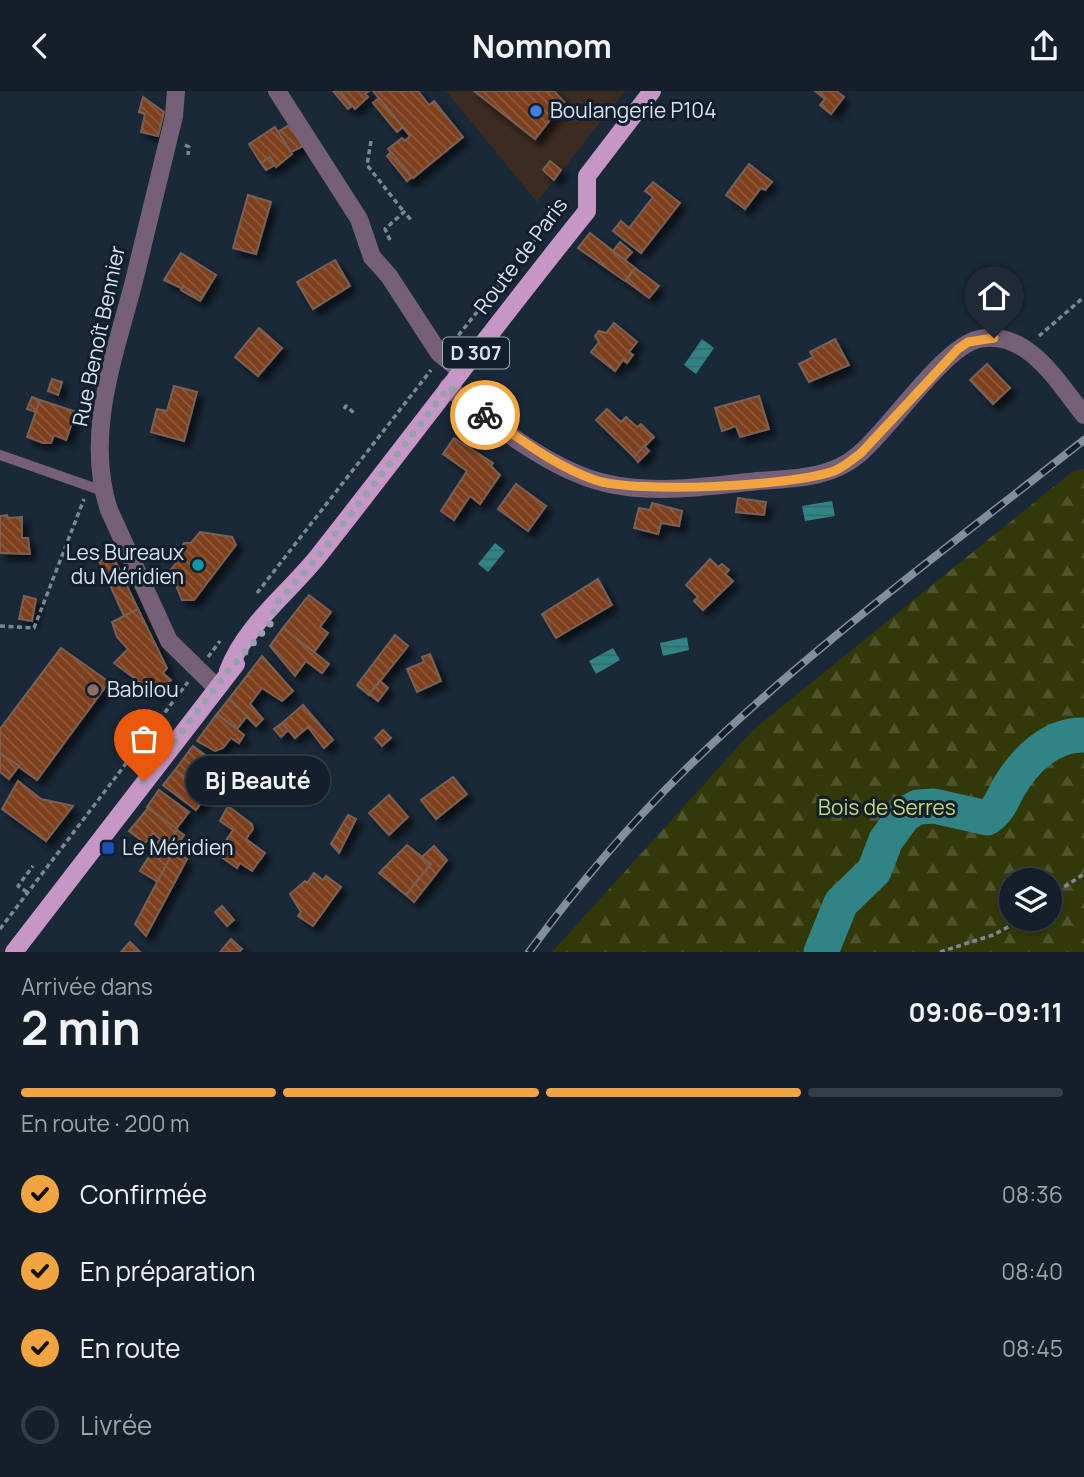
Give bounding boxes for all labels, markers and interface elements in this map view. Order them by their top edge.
text: Nomnom [472,24,612,68]
icon: back [21,27,59,65]
icon: share [1025,27,1063,65]
place label: Boulangerie P104 [550,96,717,124]
marker: Boulangerie P104 [528,103,544,119]
street label: Route de Paris [467,192,573,319]
street label: Rue Benoît Bennier [65,243,131,429]
pin [964,266,1024,338]
icon: home [975,277,1013,315]
road number: D 307 [443,337,509,369]
courier [450,380,520,450]
icon: bike [466,396,504,434]
place label: Les Bureaux du Méridien [66,538,184,590]
marker: Les Bureaux du Méridien [190,557,206,573]
place label: Babilou [107,675,179,703]
marker: Babilou [85,682,101,698]
pin [114,709,174,781]
icon: bag [125,720,163,758]
callout: Bj Beauté [186,757,330,805]
text: Bj Beauté [205,764,311,796]
park label: Bois de Serres [818,793,956,821]
place label: Le Méridien [122,833,233,861]
marker: Le Méridien [100,840,116,856]
map controls [999,868,1062,931]
button: layers [999,868,1062,931]
text: Arrivée dans [21,970,153,1002]
text: 09:06–09:11 [909,994,1063,1030]
text: 2 min [21,996,141,1059]
text: En route · 200 m [21,1107,190,1139]
icon: check [21,1175,59,1213]
text: Confirmée [80,1176,207,1212]
text: 08:36 [1002,1178,1063,1210]
icon: check [21,1252,59,1290]
text: En préparation [80,1253,255,1289]
text: 08:40 [1001,1255,1063,1287]
icon: check [21,1329,59,1367]
text: En route [80,1330,181,1366]
text: 08:45 [1002,1332,1063,1364]
text: Livrée [80,1407,152,1443]

